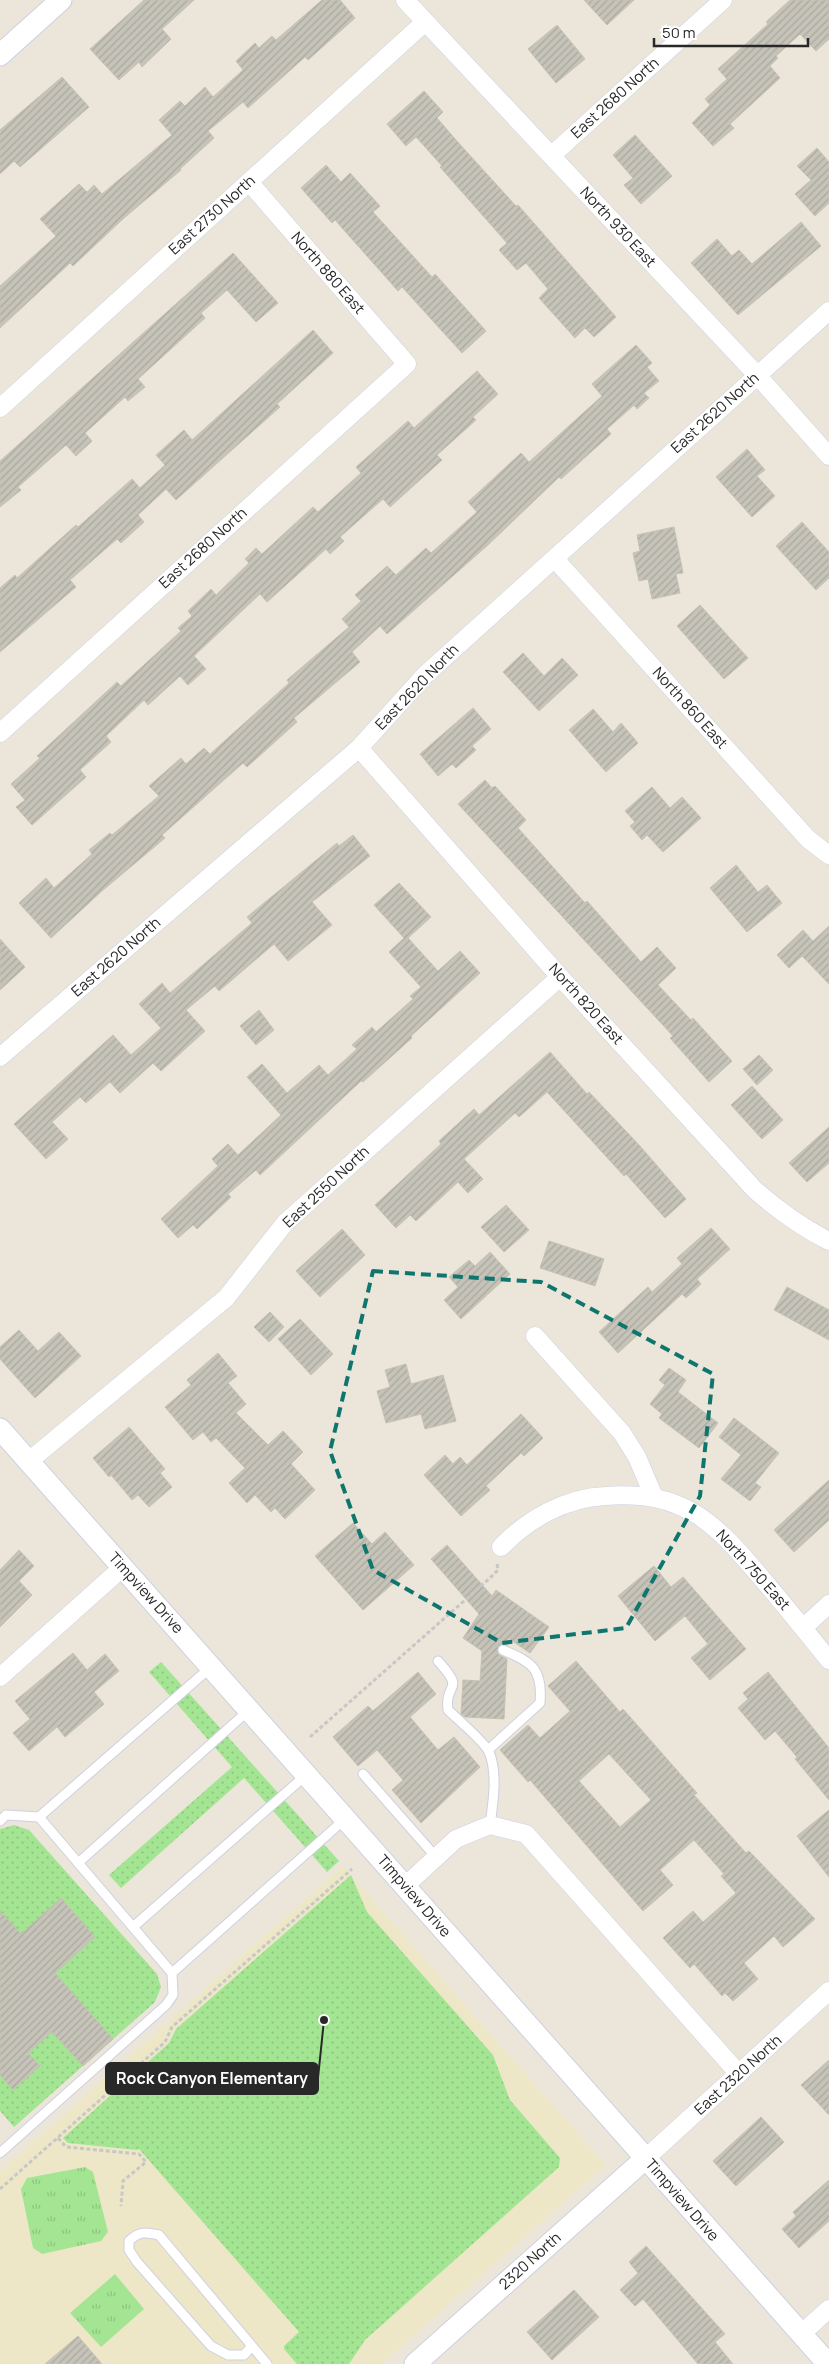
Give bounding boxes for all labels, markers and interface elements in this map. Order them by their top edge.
scale bar [654,15,808,47]
text: 50 m [662,22,696,43]
street label: East 2680 North [566,52,663,143]
street label: East 2730 North [164,170,260,259]
street label: North 930 East [576,182,661,271]
street label: North 880 East [287,227,370,318]
street label: East 2620 North [666,367,763,458]
street label: East 2680 North [154,502,251,593]
street label: East 2620 North [370,639,463,734]
street label: North 860 East [648,662,733,753]
street label: East 2620 North [67,912,165,1001]
street label: North 820 East [544,959,629,1049]
street label: East 2550 North [278,1141,374,1232]
street label: North 750 East [712,1525,795,1614]
street label: Timpview Drive [104,1547,189,1638]
street label: Timpview Drive [373,1850,456,1942]
street label: East 2320 North [689,2030,786,2119]
callout: Rock Canyon Elementary [106,2063,318,2094]
text: Rock Canyon Elementary [116,2067,308,2089]
street label: Timpview Drive [641,2154,724,2246]
street label: 2320 North [494,2227,565,2294]

